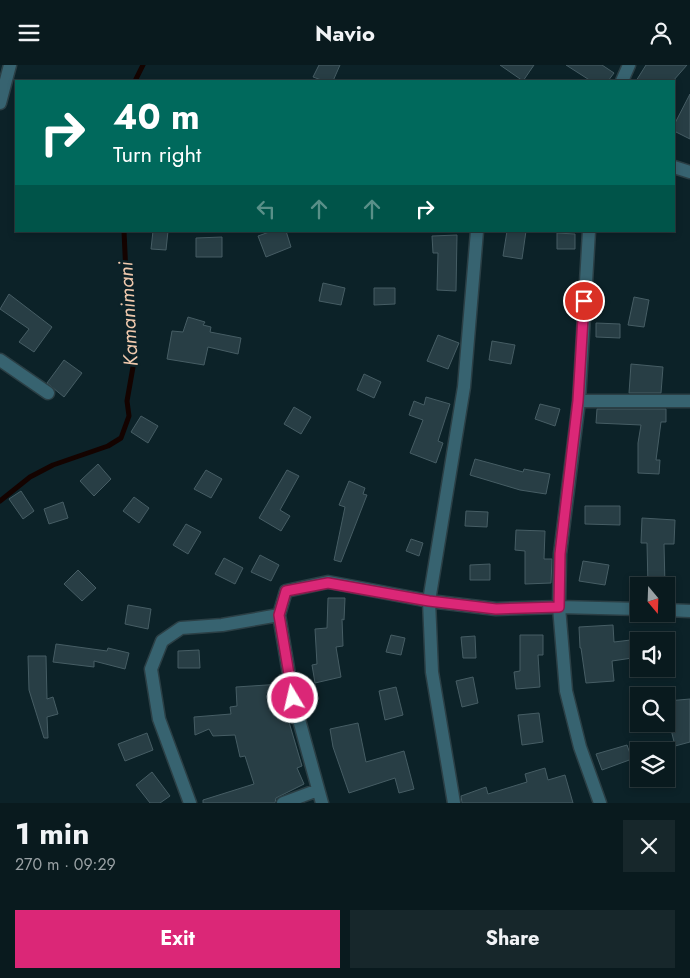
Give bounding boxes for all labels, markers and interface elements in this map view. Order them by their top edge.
text: Navio [315,17,375,49]
icon: menu [15,19,43,47]
icon: person [647,19,675,47]
text: 40 m [113,92,200,142]
icon: right [30,100,95,165]
text: Turn right [113,138,201,170]
icon: left [252,195,280,223]
icon: ahead [305,195,333,223]
icon: ahead [358,195,386,223]
icon: right [411,195,439,223]
water label: Kamanimani [111,260,146,367]
pin [563,280,605,322]
icon: arrive [570,287,598,315]
north arrow [630,577,675,623]
map controls [630,577,675,787]
button: sound [630,632,675,677]
position arrow [266,671,318,723]
button: search [630,687,675,732]
button: layers [630,742,675,787]
text: 1 min [15,812,89,855]
button: close [623,820,675,872]
text: 270 m · 09:29 [15,853,116,876]
button: Exit [15,910,340,968]
button: Share [350,910,675,968]

